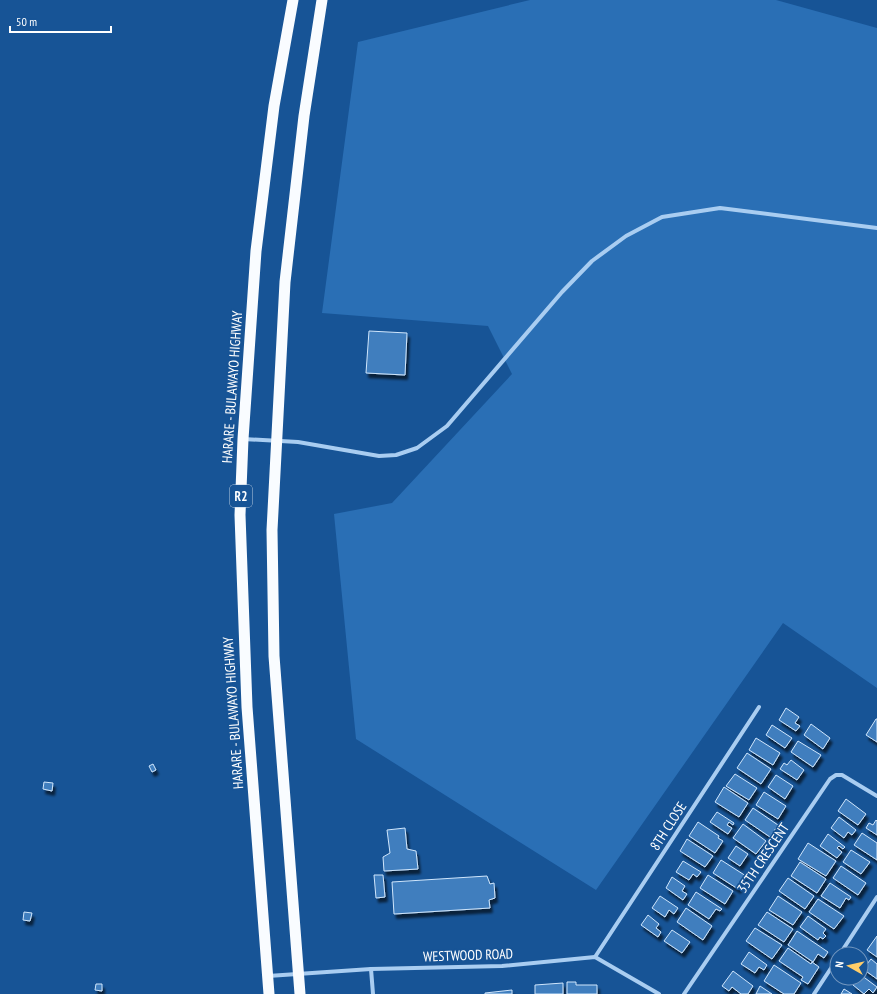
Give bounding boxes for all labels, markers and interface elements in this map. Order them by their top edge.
scale bar [10,8,111,34]
text: 50 m [16,14,37,29]
street label: HARARE - BULAWAYO HIGHWAY [218,310,246,464]
road number: R2 [230,485,252,507]
street label: HARARE - BULAWAYO HIGHWAY [219,636,247,790]
street label: 8TH CLOSE [646,798,690,854]
street label: 35TH CRESCENT [733,819,793,896]
street label: WESTWOOD ROAD [423,944,513,966]
north arrow [829,946,869,986]
text: N [832,961,846,969]

